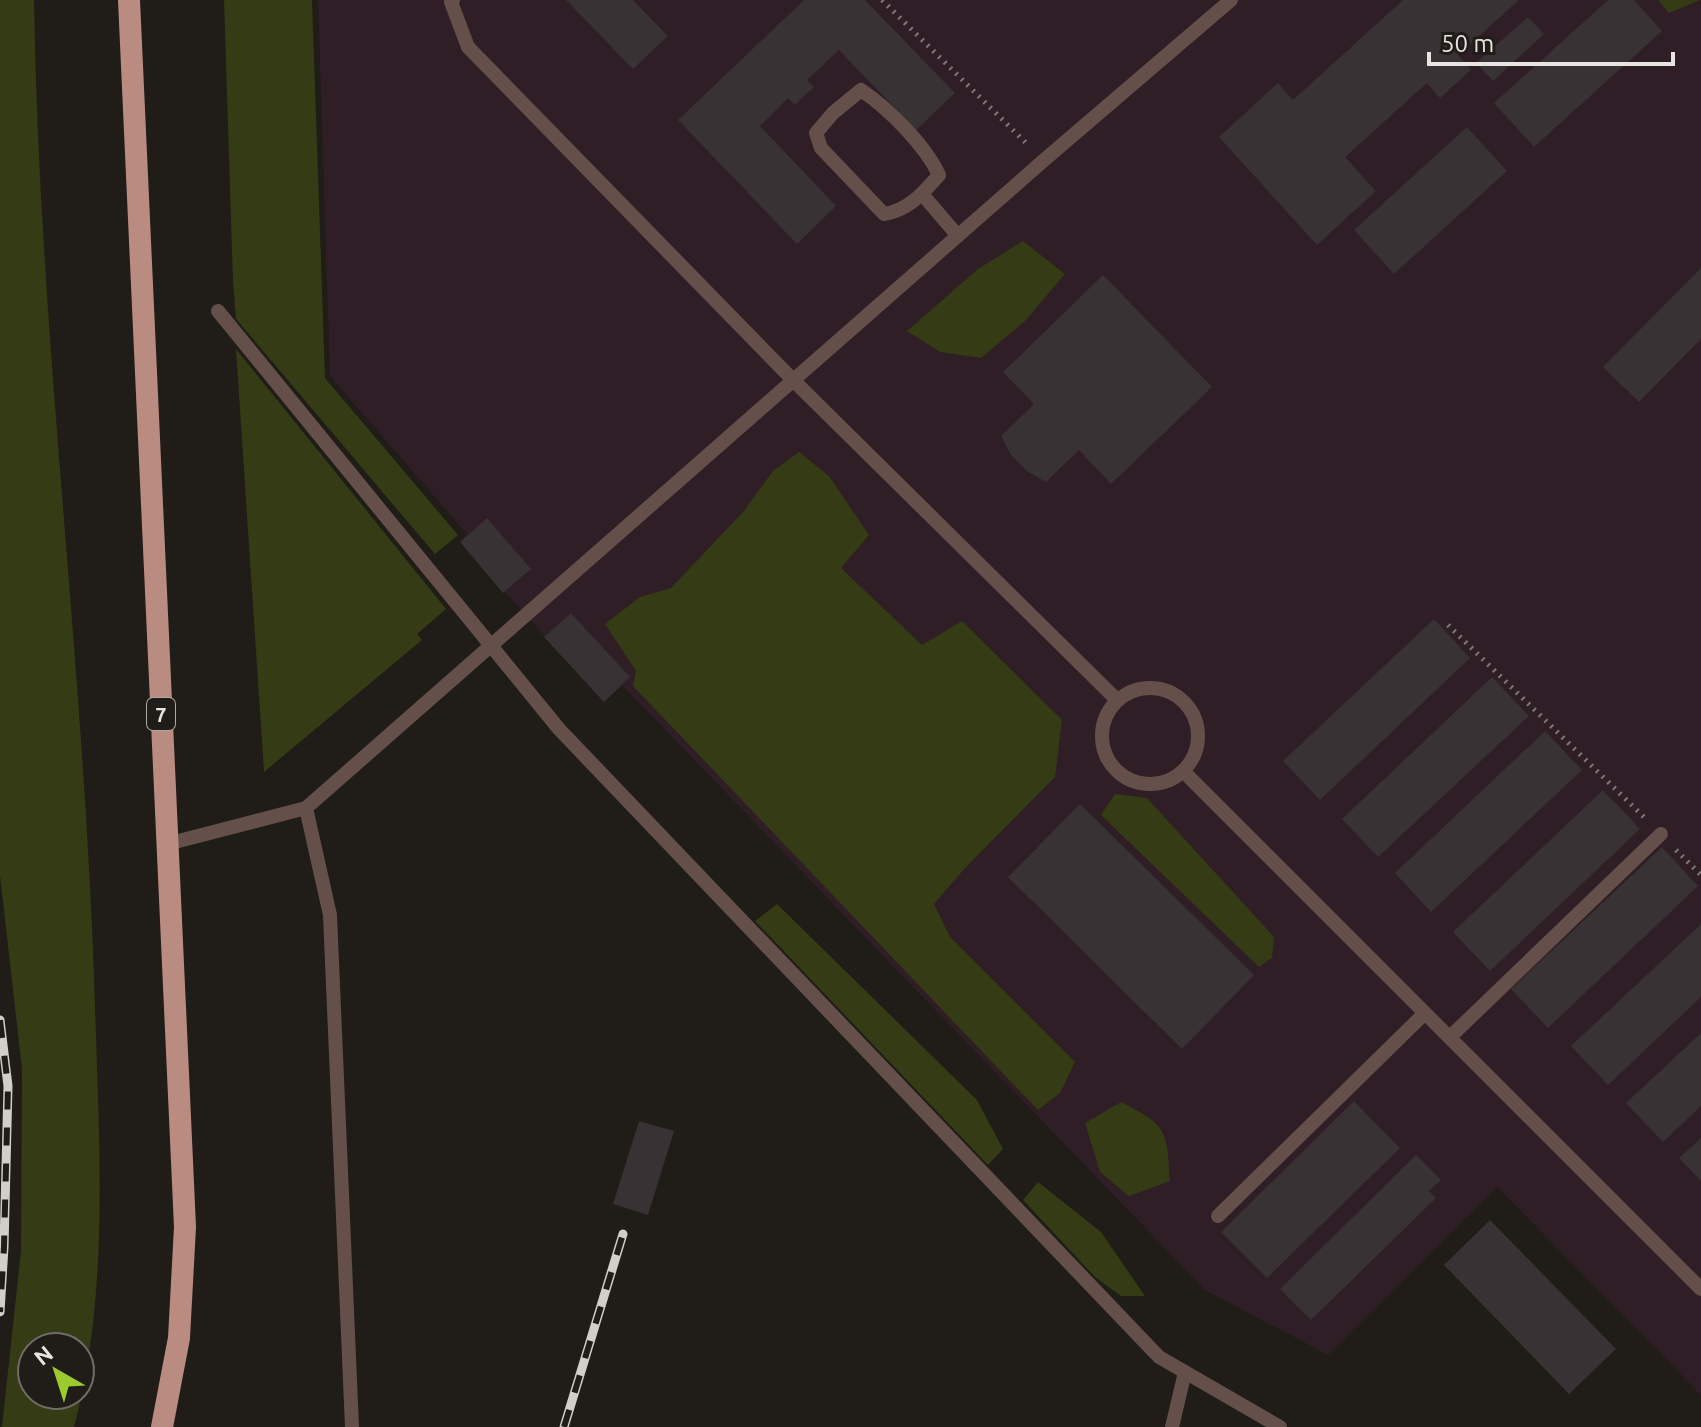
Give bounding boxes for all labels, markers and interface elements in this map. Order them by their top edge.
scale bar [1429,16,1673,66]
text: 50 m [1441,30,1494,57]
road number: 7 [147,698,175,730]
north arrow [16,1331,96,1411]
text: N [29,1340,57,1370]

